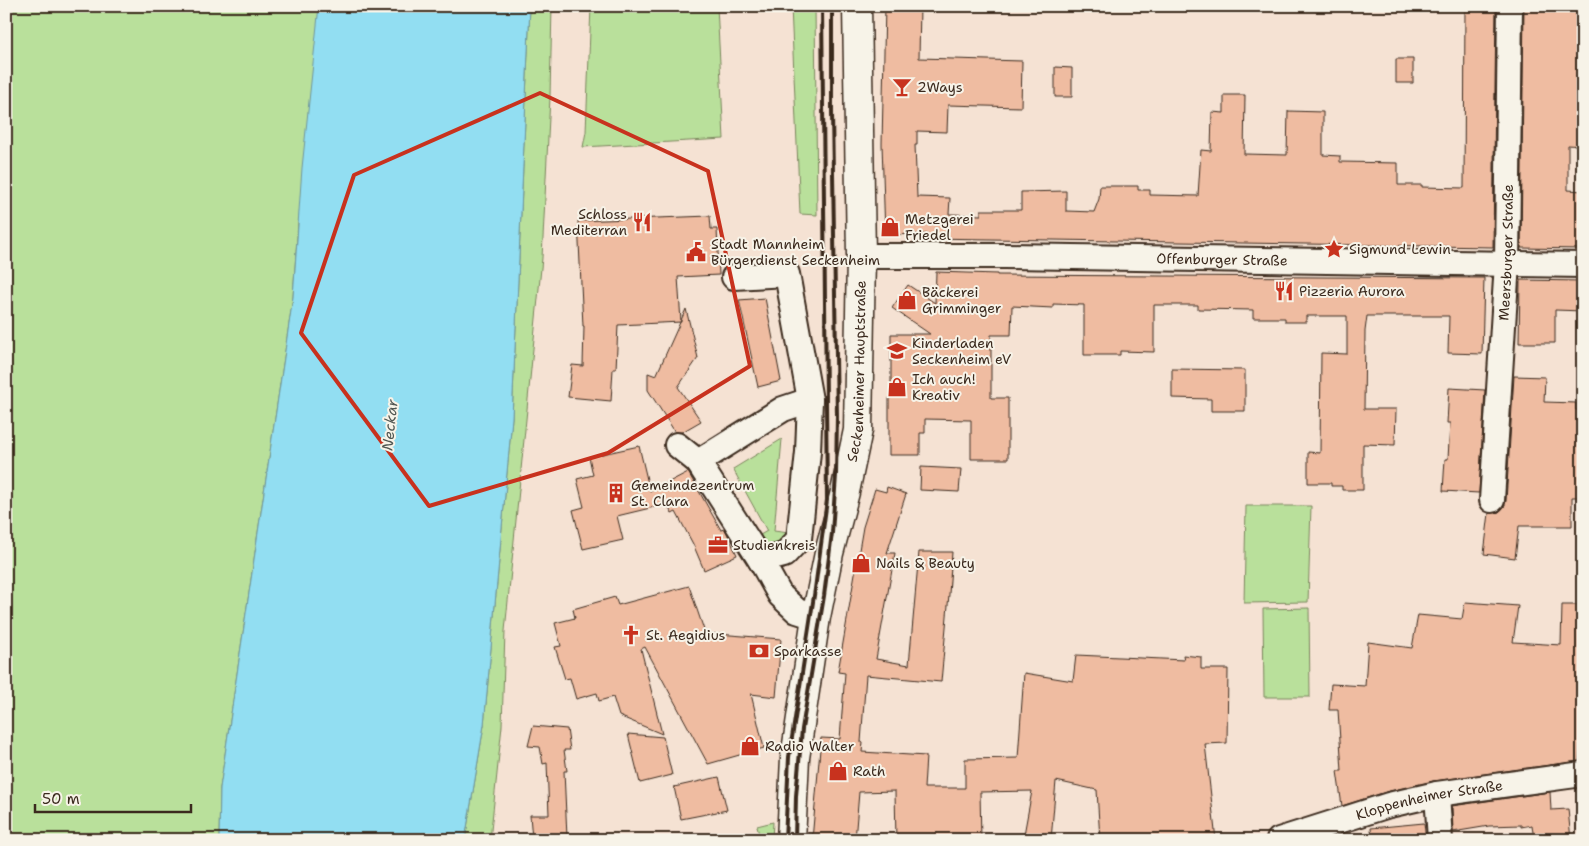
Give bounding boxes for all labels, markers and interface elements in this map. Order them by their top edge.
bar icon: 2Ways [891,76,913,98]
place label: 2Ways [917,78,963,96]
street label: Meersburger Straße [1494,184,1517,321]
place label: Schloss Mediterran [551,205,627,239]
place label: Metzgerei Friedel [905,210,974,244]
restaurant icon: Schloss Mediterran [631,211,653,233]
shop icon: Metzgerei Friedel [879,216,901,238]
place label: Stadt Mannheim Bürgerdienst Seckenheim [711,235,880,269]
place icon: Sigmund Lewin [1323,238,1345,260]
place label: Sigmund Lewin [1349,240,1451,258]
public building icon: Stadt Mannheim Bürgerdienst Seckenheim [685,241,707,263]
street label: Offenburger Straße [1156,249,1288,269]
street label: Seckenheimer Hauptstraße [843,280,870,464]
restaurant icon: Pizzeria Aurora [1273,280,1295,302]
place label: Pizzeria Aurora [1299,282,1405,300]
place label: Bäckerei Grimminger [922,283,1002,317]
shop icon: Bäckerei Grimminger [896,289,918,311]
place label: Kinderladen Seckenheim eV [912,334,1012,368]
school or university icon: Kinderladen Seckenheim eV [886,340,908,362]
place label: Ich auch! Kreativ [912,370,976,404]
shop icon: Ich auch! Kreativ [886,376,908,398]
water label: Neckar [377,397,403,452]
place label: Gemeindezentrum St. Clara [631,476,754,510]
building icon: Gemeindezentrum St. Clara [605,482,627,504]
office icon: Studienkreis [707,534,729,556]
place label: Studienkreis [733,536,815,554]
shop icon: Nails & Beauty [850,552,872,574]
place label: Nails & Beauty [876,554,975,572]
church icon: St. Aegidius [620,624,642,646]
place label: St. Aegidius [646,626,726,644]
bank icon: Sparkasse [748,640,770,662]
place label: Sparkasse [774,642,842,660]
shop icon: Radio Walter [739,735,761,757]
place label: Radio Walter [765,737,855,755]
shop icon: Rath [827,760,849,782]
place label: Rath [853,762,886,780]
street label: Kloppenheimer Straße [1354,776,1504,824]
scale bar [35,781,191,813]
text: 50 m [42,789,80,809]

